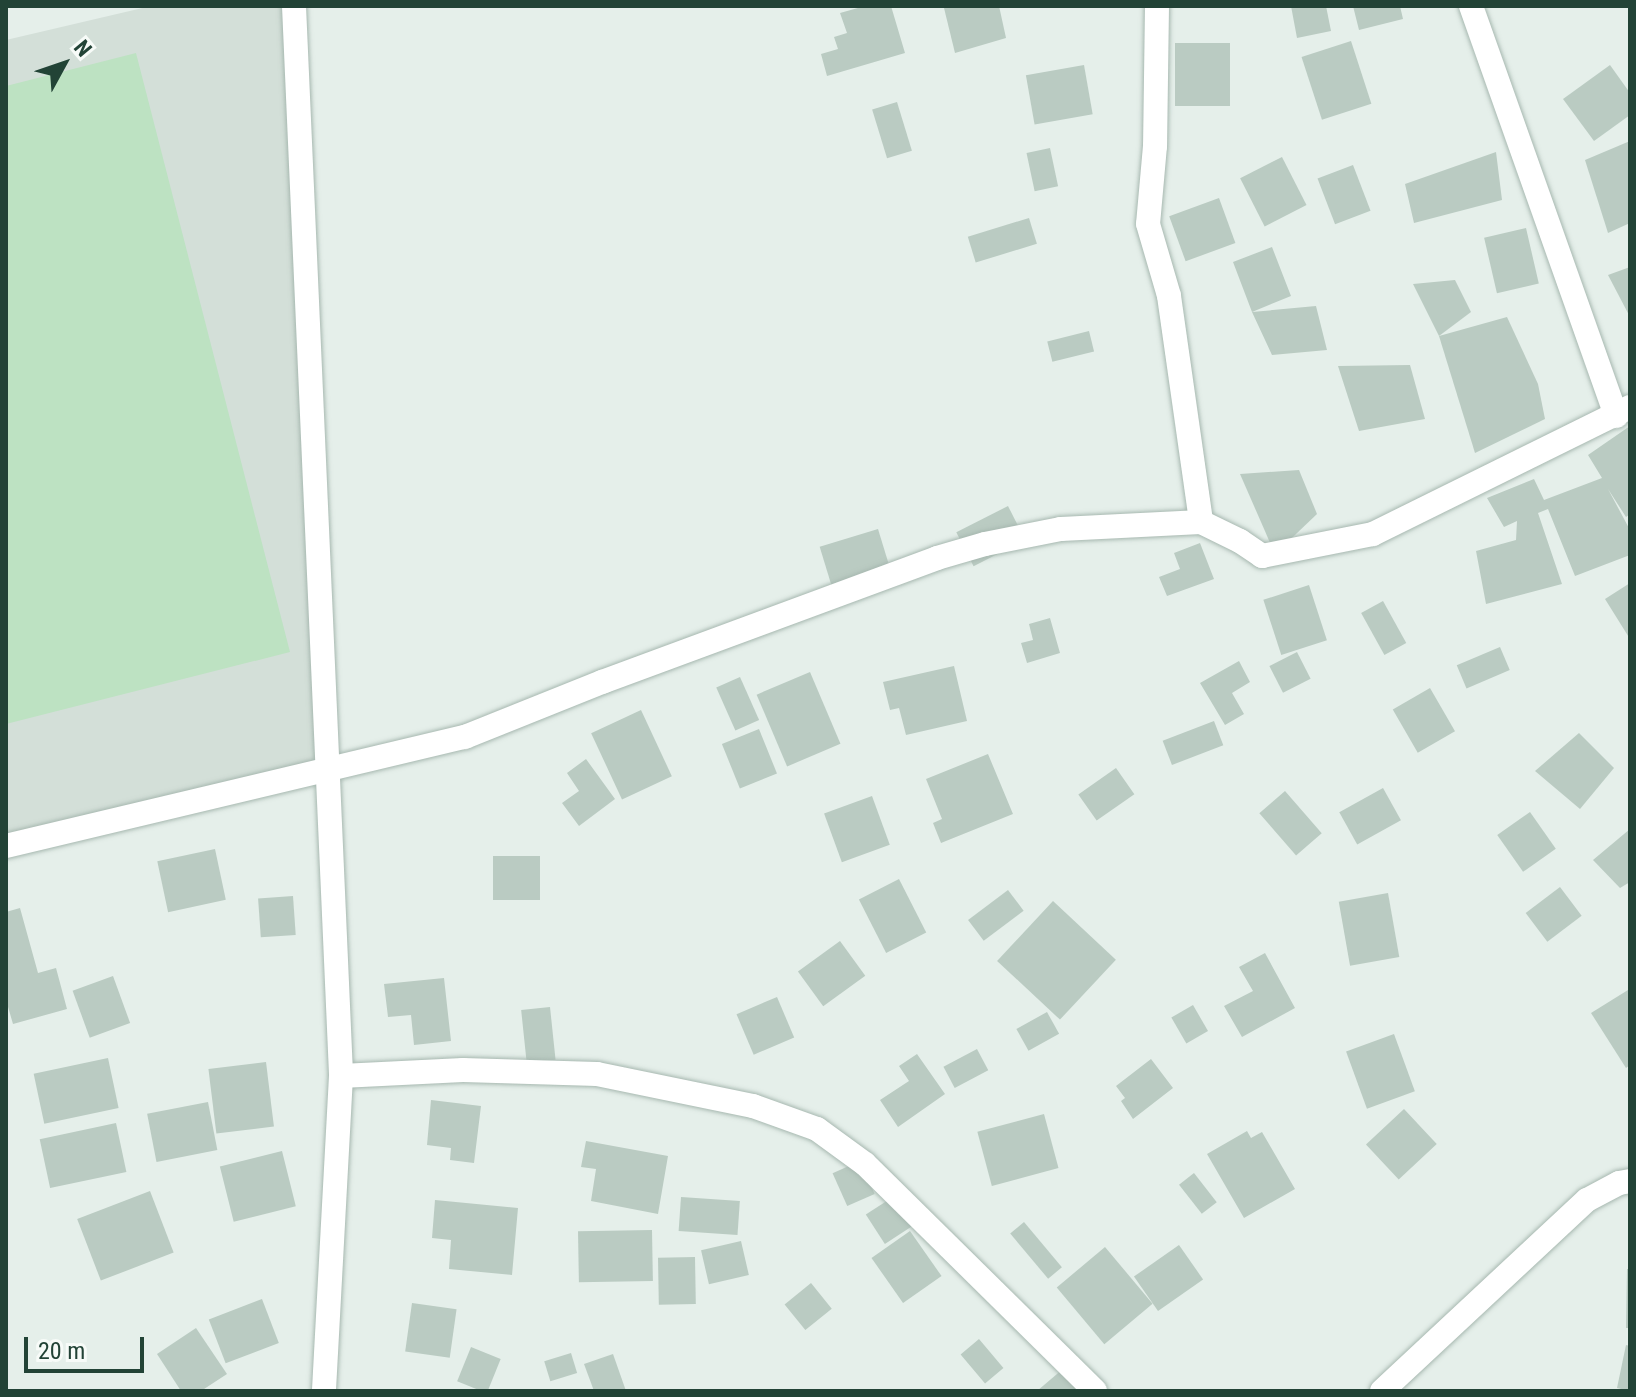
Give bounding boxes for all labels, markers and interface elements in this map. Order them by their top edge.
north arrow [24,24,104,104]
text: N [69,35,97,61]
scale bar [28,1321,148,1371]
text: 20 m [38,1337,85,1365]

